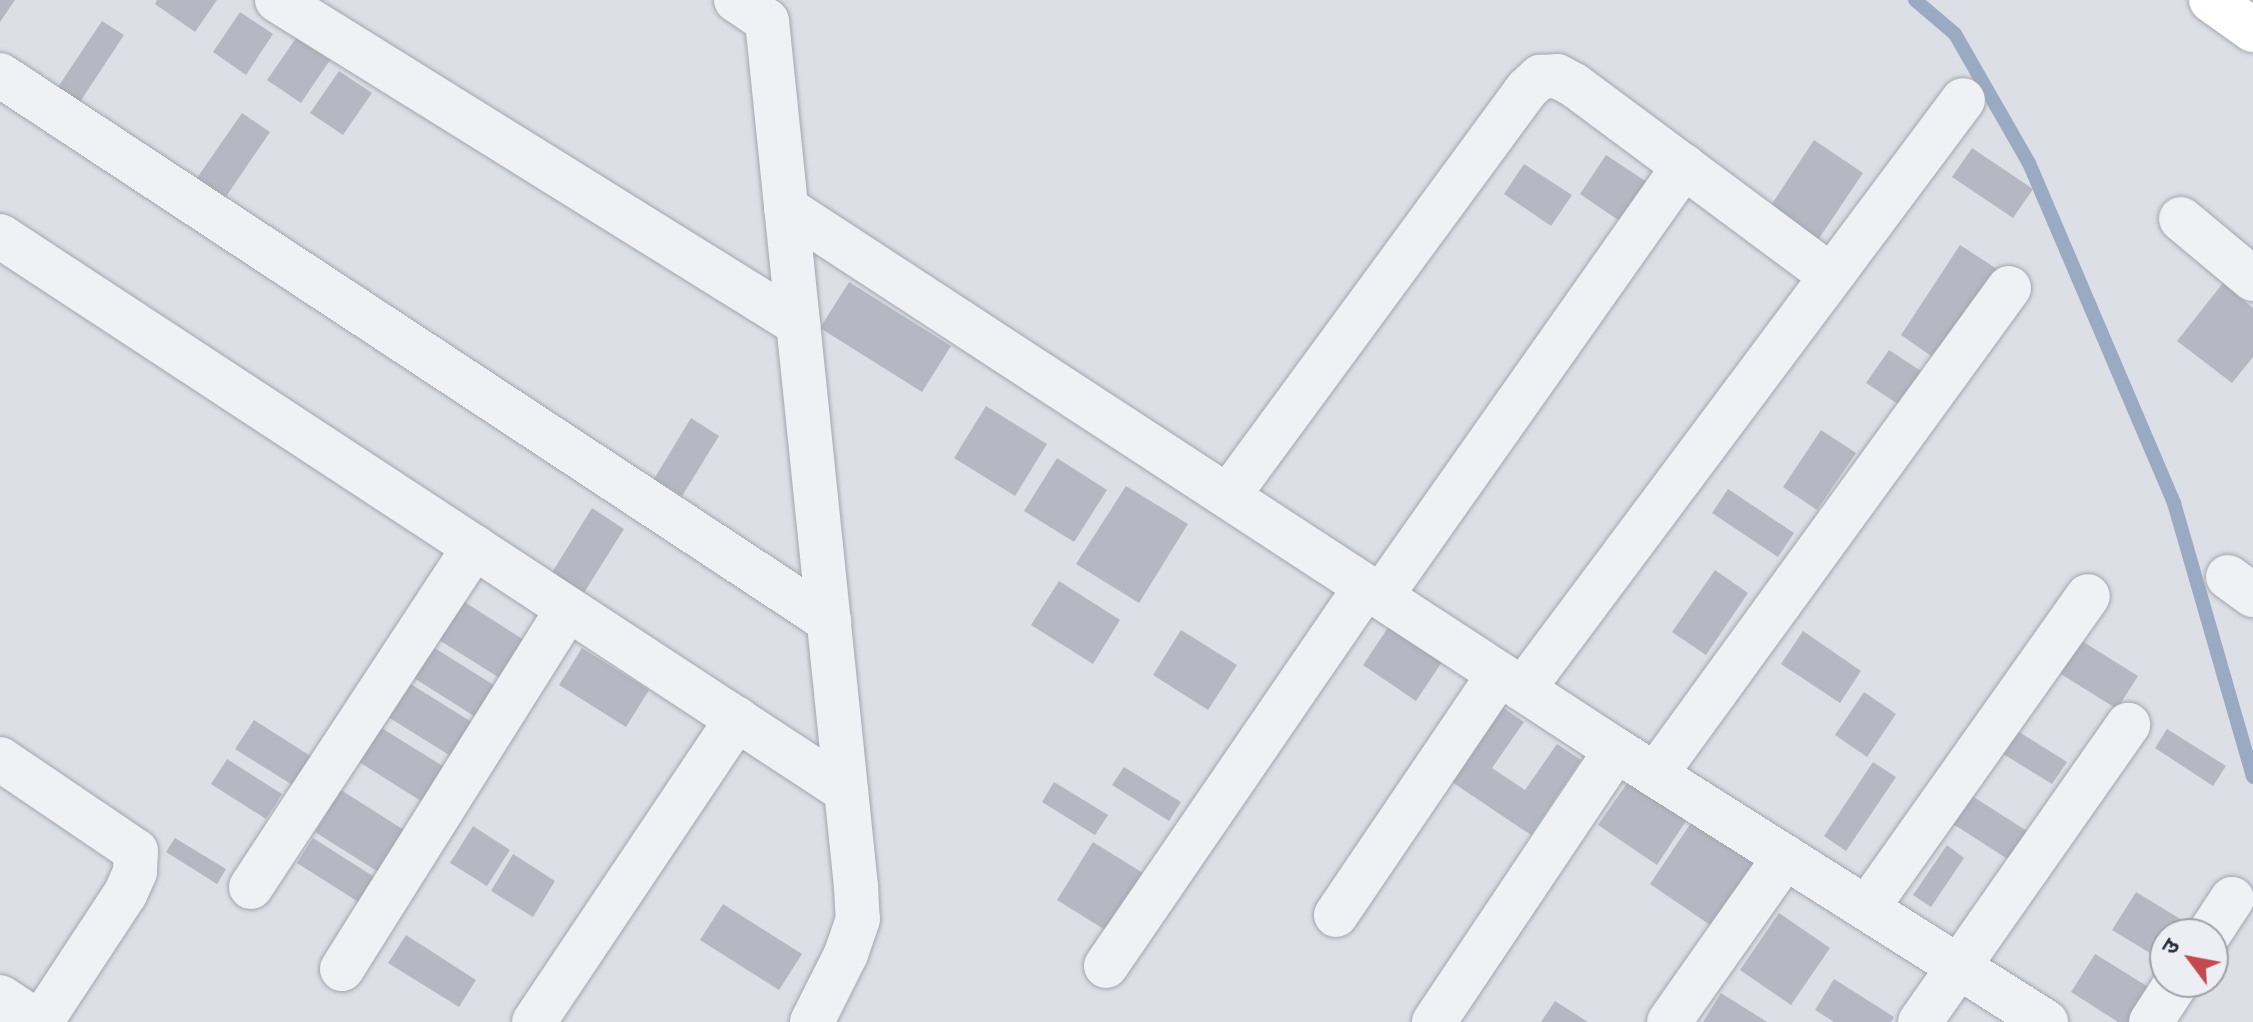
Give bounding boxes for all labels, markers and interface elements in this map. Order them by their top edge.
north arrow [2149,918,2229,998]
text: उ [2156,934,2185,959]

